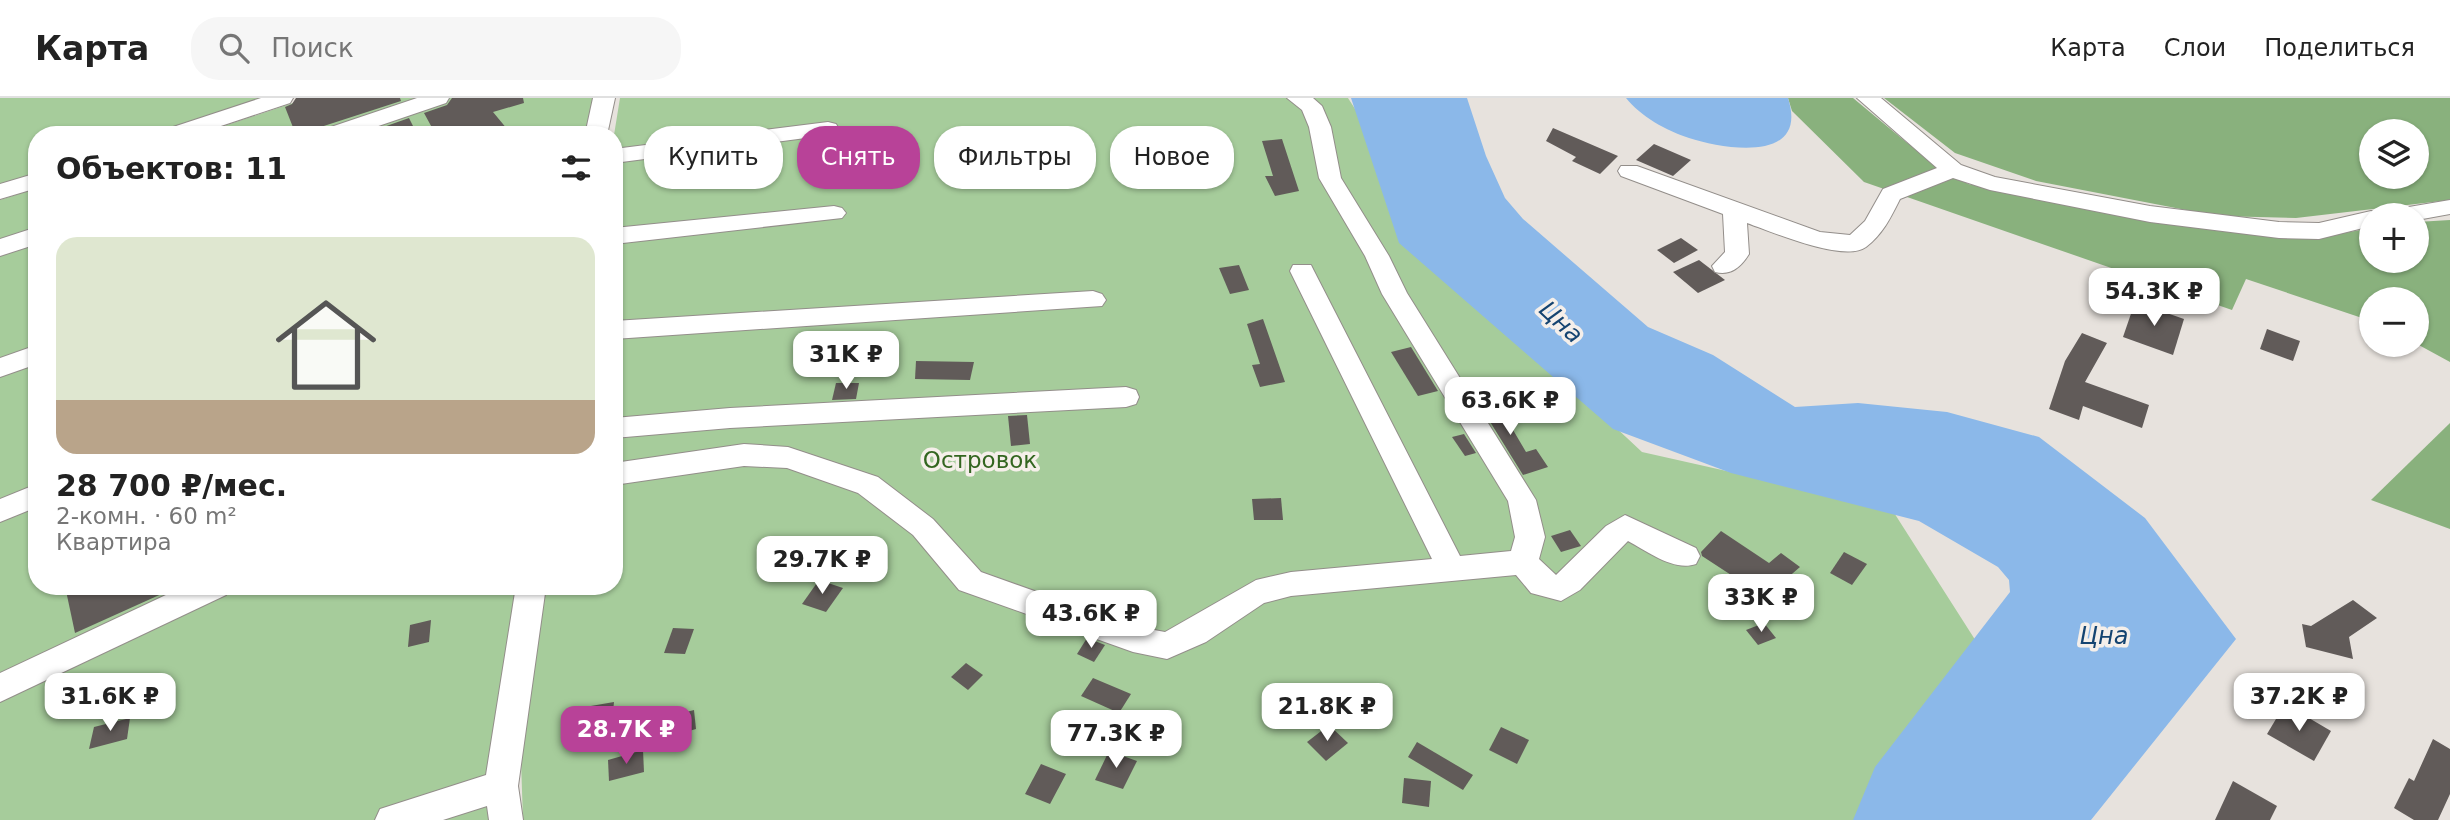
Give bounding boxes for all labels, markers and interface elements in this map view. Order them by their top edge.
search box [191,17,681,80]
text: Карта [35,29,149,68]
icon: search [215,29,253,67]
text: Поиск [271,33,354,63]
text: Карта [2050,34,2126,62]
text: Слои [2164,34,2226,62]
text: Поделиться [2264,34,2415,62]
map controls [2359,119,2429,357]
button: layers [2359,119,2429,189]
chip: Купить [644,126,783,189]
chip: Снять [797,126,920,189]
chip: Фильтры [934,126,1096,189]
chip: Новое [1110,126,1234,189]
icon: filters [557,149,595,187]
text: Объектов: 11 [56,151,287,186]
button: + [2359,203,2429,273]
pin: 54.3K ₽ [2089,268,2219,328]
text: 54.3K ₽ [2105,278,2203,304]
icon: home [263,282,389,408]
button: − [2359,287,2429,357]
water label: Цна [1534,295,1588,349]
pin: 31K ₽ [797,331,895,391]
text: 31K ₽ [809,341,883,367]
pin: 63.6K ₽ [1445,378,1575,437]
text: 63.6K ₽ [1461,387,1559,413]
park label: Островок [923,447,1037,473]
text: 28 700 ₽/мес. [56,468,287,503]
text: 2-комн. · 60 m² [56,503,237,529]
text: Квартира [56,529,172,555]
pin: 29.7K ₽ [757,536,887,596]
text: 29.7K ₽ [773,546,871,572]
pin: 33K ₽ [1712,574,1810,634]
text: 33K ₽ [1724,584,1798,610]
pin: 43.6K ₽ [1026,590,1156,650]
text: 43.6K ₽ [1042,600,1140,626]
water label: Цна [2079,622,2129,650]
pin: 31.6K ₽ [45,674,175,733]
pin: 37.2K ₽ [2234,674,2364,733]
text: 31.6K ₽ [61,683,159,709]
text: 37.2K ₽ [2250,683,2348,709]
pin: 21.8K ₽ [1262,684,1392,743]
text: 21.8K ₽ [1278,693,1376,719]
pin: 28.7K ₽ [561,706,691,766]
pin: 77.3K ₽ [1051,710,1181,770]
text: 28.7K ₽ [577,716,675,742]
text: 77.3K ₽ [1067,720,1165,746]

